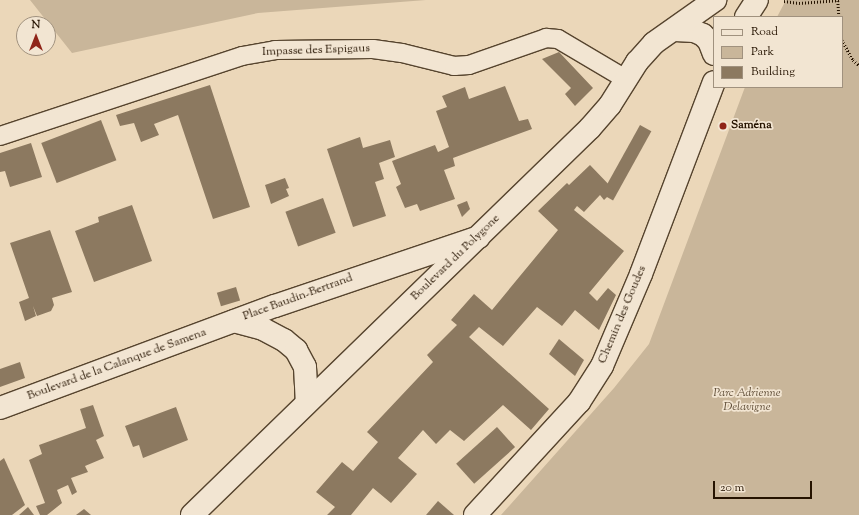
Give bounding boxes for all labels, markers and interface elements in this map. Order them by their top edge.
north arrow [16,16,56,56]
legend [713,16,843,88]
text: N [32,17,40,33]
text: Road [751,23,778,41]
street label: Impasse des Espigaus [262,42,370,60]
text: Park [751,43,774,61]
text: Building [751,63,795,81]
place label: Saména [731,119,772,133]
marker: Saména [718,121,728,131]
street label: Boulevard du Polygone [409,212,503,304]
street label: Chemin des Goudes [596,264,650,366]
street label: Place Baudin-Bertrand [241,271,355,325]
street label: Boulevard de la Calanque de Samena [26,326,208,404]
park label: Parc Adrienne Delavigne [713,387,781,415]
scale bar [715,473,814,499]
text: 20 m [720,479,744,497]

